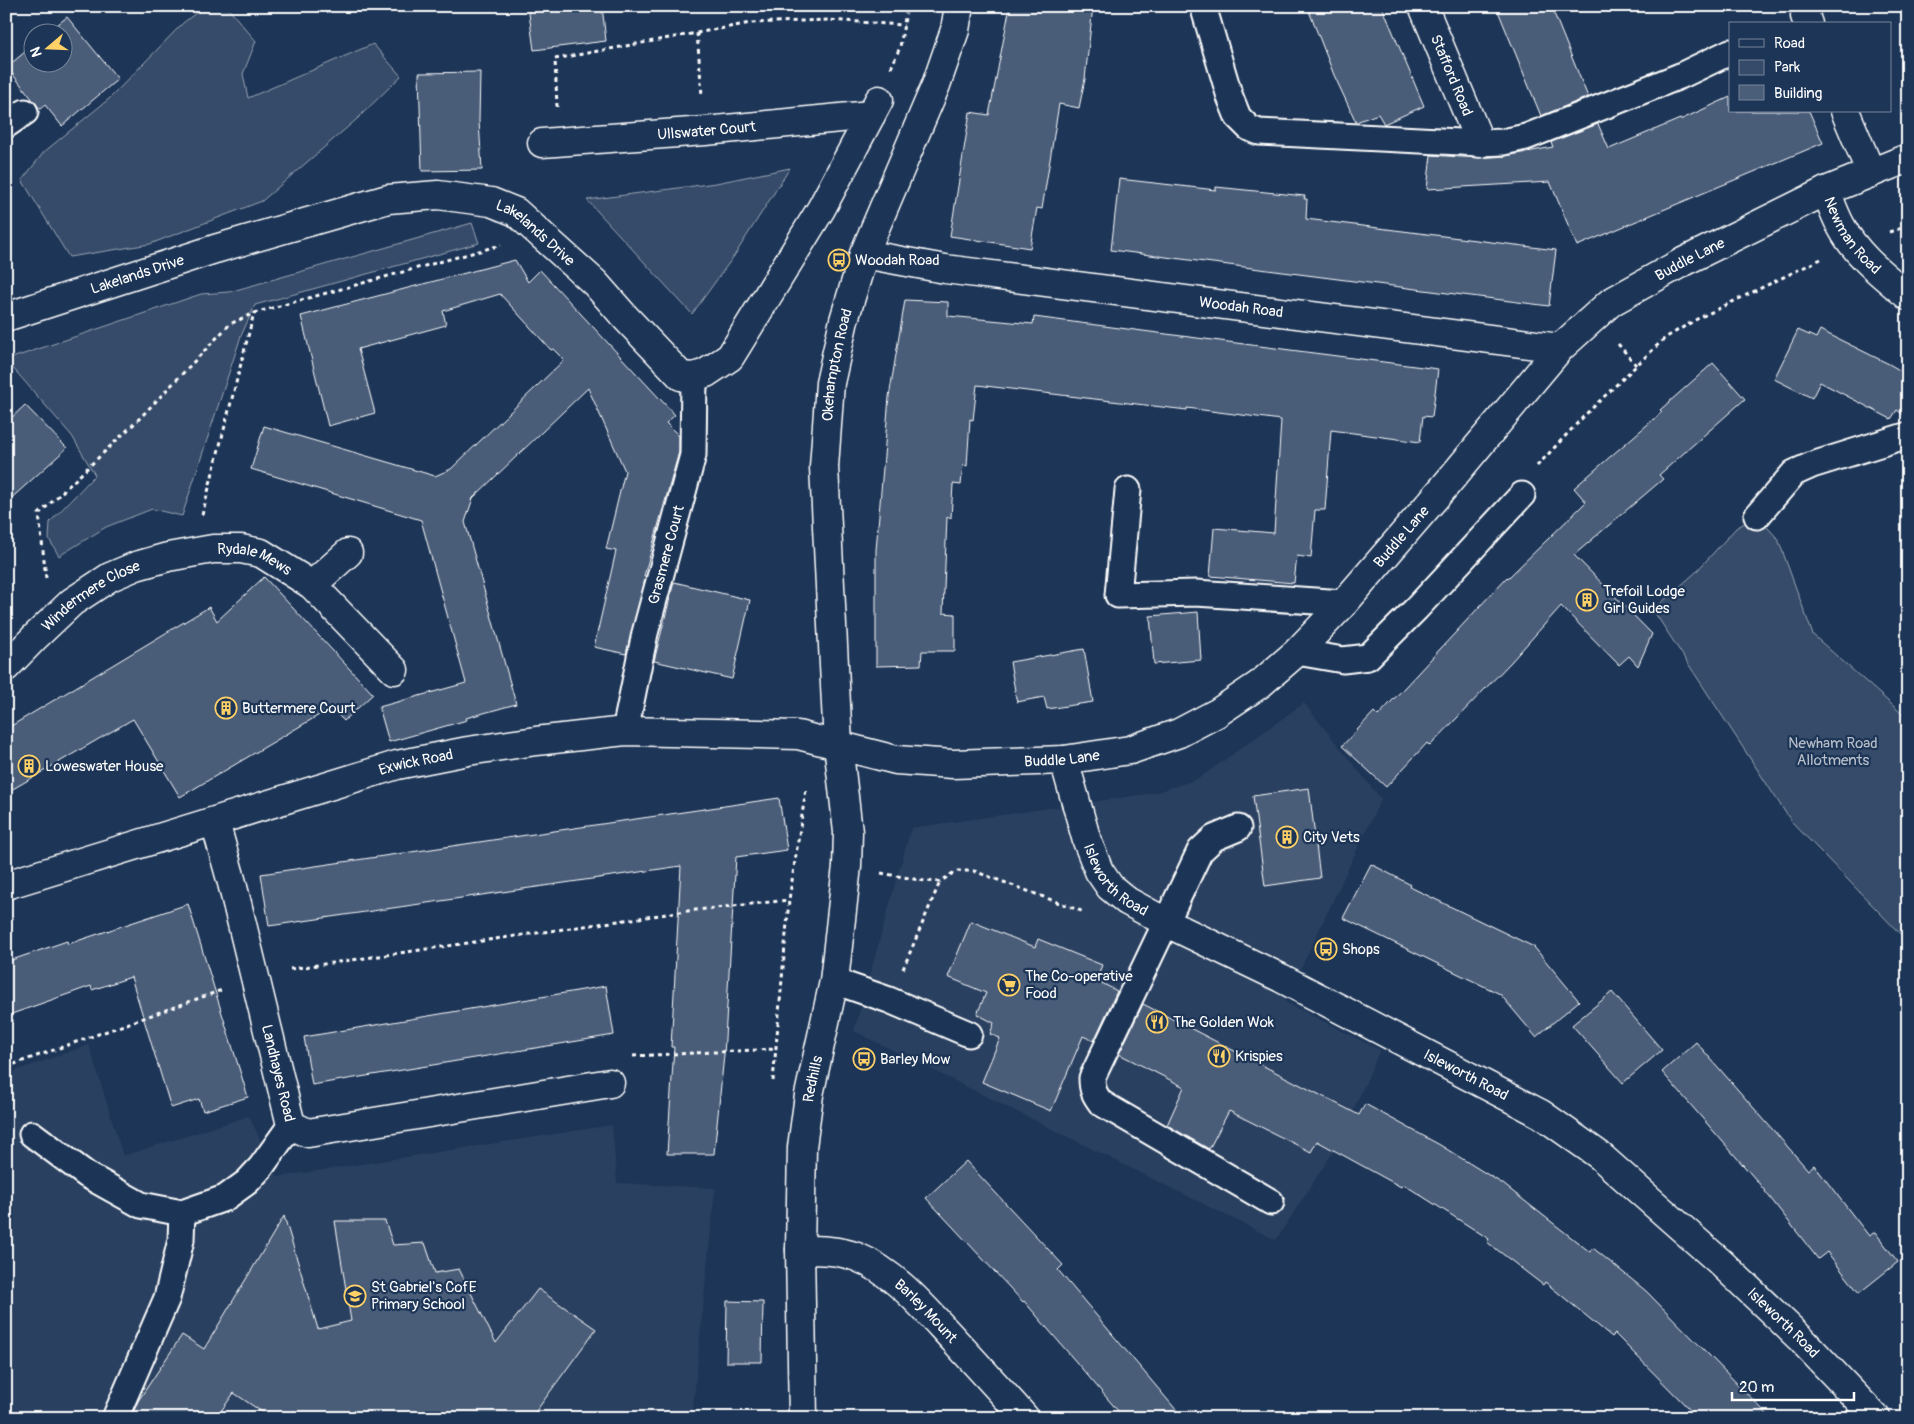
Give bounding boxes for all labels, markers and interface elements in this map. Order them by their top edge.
north arrow [22,22,72,72]
legend [1729,22,1892,112]
street label: Stafford Road [1426,32,1477,119]
text: Road [1774,34,1805,53]
text: N [27,45,46,59]
text: Park [1774,58,1801,77]
text: Building [1774,84,1822,103]
street label: Ullswater Court [657,117,758,144]
street label: Newman Road [1820,194,1885,278]
street label: Lakelands Drive [493,195,579,270]
street label: Buddle Lane [1652,233,1728,285]
bus stop icon: Woodah Road [827,248,851,272]
street label: Lakelands Drive [88,250,187,298]
place label: Woodah Road [855,251,940,270]
street label: Woodah Road [1198,292,1284,322]
street label: Okehampton Road [818,306,856,422]
street label: Buddle Lane [1369,501,1434,572]
street label: Grasmere Court [644,502,689,606]
street label: Rydale Mews [217,539,296,580]
street label: Windermere Close [38,556,143,635]
place label: Trefoil Lodge Girl Guides [1603,582,1685,618]
building icon: Trefoil Lodge Girl Guides [1575,588,1599,612]
building icon: Buttermere Court [214,696,238,720]
place label: Buttermere Court [242,699,357,718]
park label: Newham Road Allotments [1788,734,1878,770]
street label: Exwick Road [376,745,455,780]
street label: Buddle Lane [1024,745,1102,771]
building icon: Loweswater House [17,754,41,778]
place label: Loweswater House [45,757,164,776]
building icon: City Vets [1275,825,1299,849]
place label: City Vets [1303,828,1360,847]
street label: Isleworth Road [1079,841,1151,920]
bus stop icon: Shops [1314,937,1338,961]
place label: Shops [1342,940,1380,959]
place label: The Co-operative Food [1025,967,1133,1003]
supermarket icon: The Co-operative Food [997,973,1021,997]
restaurant icon: The Golden Wok [1145,1010,1169,1034]
place label: The Golden Wok [1173,1013,1275,1032]
street label: Landhayes Road [257,1022,299,1124]
restaurant icon: Krispies [1207,1044,1231,1068]
street label: Isleworth Road [1420,1045,1512,1105]
bus stop icon: Barley Mow [852,1047,876,1071]
place label: Krispies [1235,1047,1283,1066]
place label: Barley Mow [880,1050,950,1069]
street label: Redhills [799,1054,827,1103]
street label: Barley Mount [891,1275,962,1348]
place label: St Gabriel's CofE Primary School [371,1278,477,1314]
school or university icon: St Gabriel's CofE Primary School [343,1284,367,1308]
street label: Isleworth Road [1743,1284,1823,1362]
scale bar [1732,1369,1854,1401]
text: 20 m [1739,1378,1774,1397]

